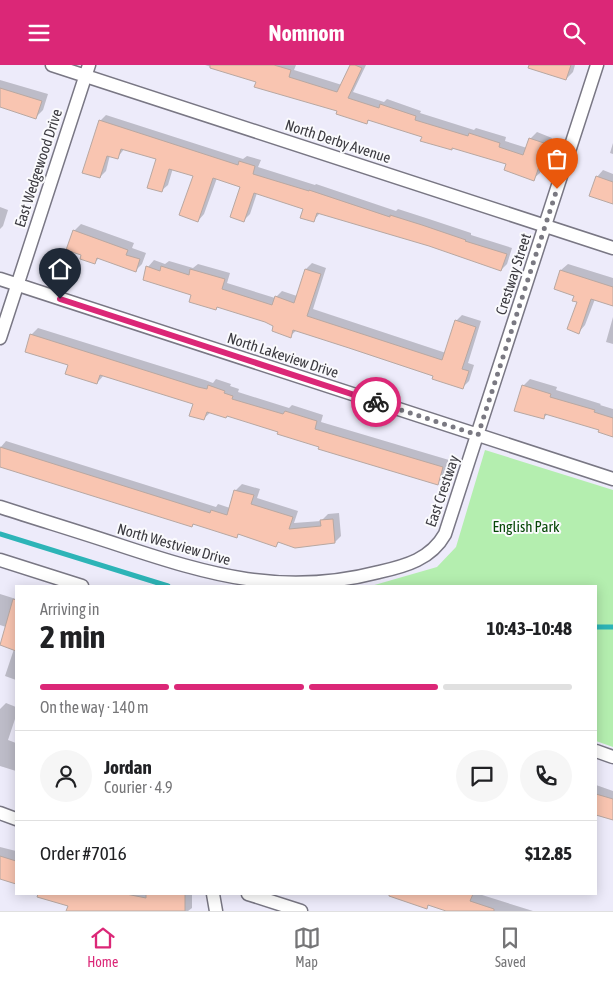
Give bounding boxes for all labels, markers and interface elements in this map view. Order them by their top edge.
icon: menu [25,19,53,47]
icon: search [560,19,588,47]
text: Nomnom [268,20,345,46]
street label: East Wedgewood Drive [11,107,65,229]
street label: North Derby Avenue [283,116,393,166]
pin [536,138,578,189]
icon: bag [543,145,571,173]
street label: Crestway Street [492,231,534,317]
pin [39,248,81,299]
icon: home [46,255,74,283]
street label: North Lakeview Drive [225,329,341,381]
courier [351,377,401,427]
icon: bike [362,388,390,416]
street label: East Crestway [422,453,462,529]
park label: English Park [492,518,560,535]
street label: North Westview Drive [115,520,233,568]
text: Arriving in [40,600,100,618]
text: 10:43–10:48 [486,617,572,639]
text: 2 min [40,618,105,655]
text: On the way · 140 m [40,698,149,716]
button: person [40,750,92,802]
button: chat [456,750,508,802]
button: phone [520,750,572,802]
text: Jordan [104,756,152,778]
text: Courier · 4.9 [104,778,173,796]
text: Order #7016 [40,842,127,864]
text: $12.85 [525,842,572,864]
tab: Home [87,924,118,970]
tab: Map [293,924,321,970]
tab: Saved [495,924,526,970]

